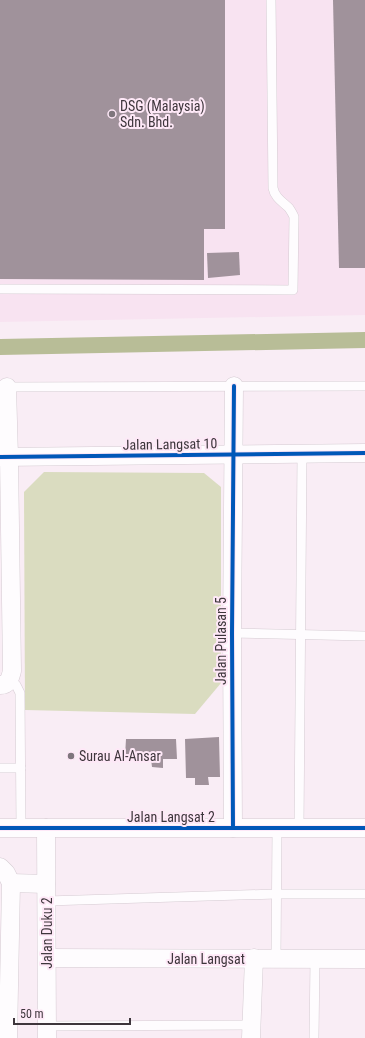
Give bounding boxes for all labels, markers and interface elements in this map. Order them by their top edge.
place label: DSG (Malaysia) Sdn. Bhd. [120,98,205,130]
marker: DSG (Malaysia) Sdn. Bhd. [107,109,117,119]
street label: Jalan Langsat 10 [123,435,218,453]
street label: Jalan Pulasan 5 [213,597,229,685]
place label: Surau Al-Ansar [79,748,161,764]
marker: Surau Al-Ansar [66,751,76,761]
street label: Jalan Langsat 2 [127,809,215,825]
street label: Jalan Duku 2 [39,897,55,969]
street label: Jalan Langsat [167,951,245,967]
scale bar [14,1000,130,1026]
text: 50 m [20,1007,44,1021]

